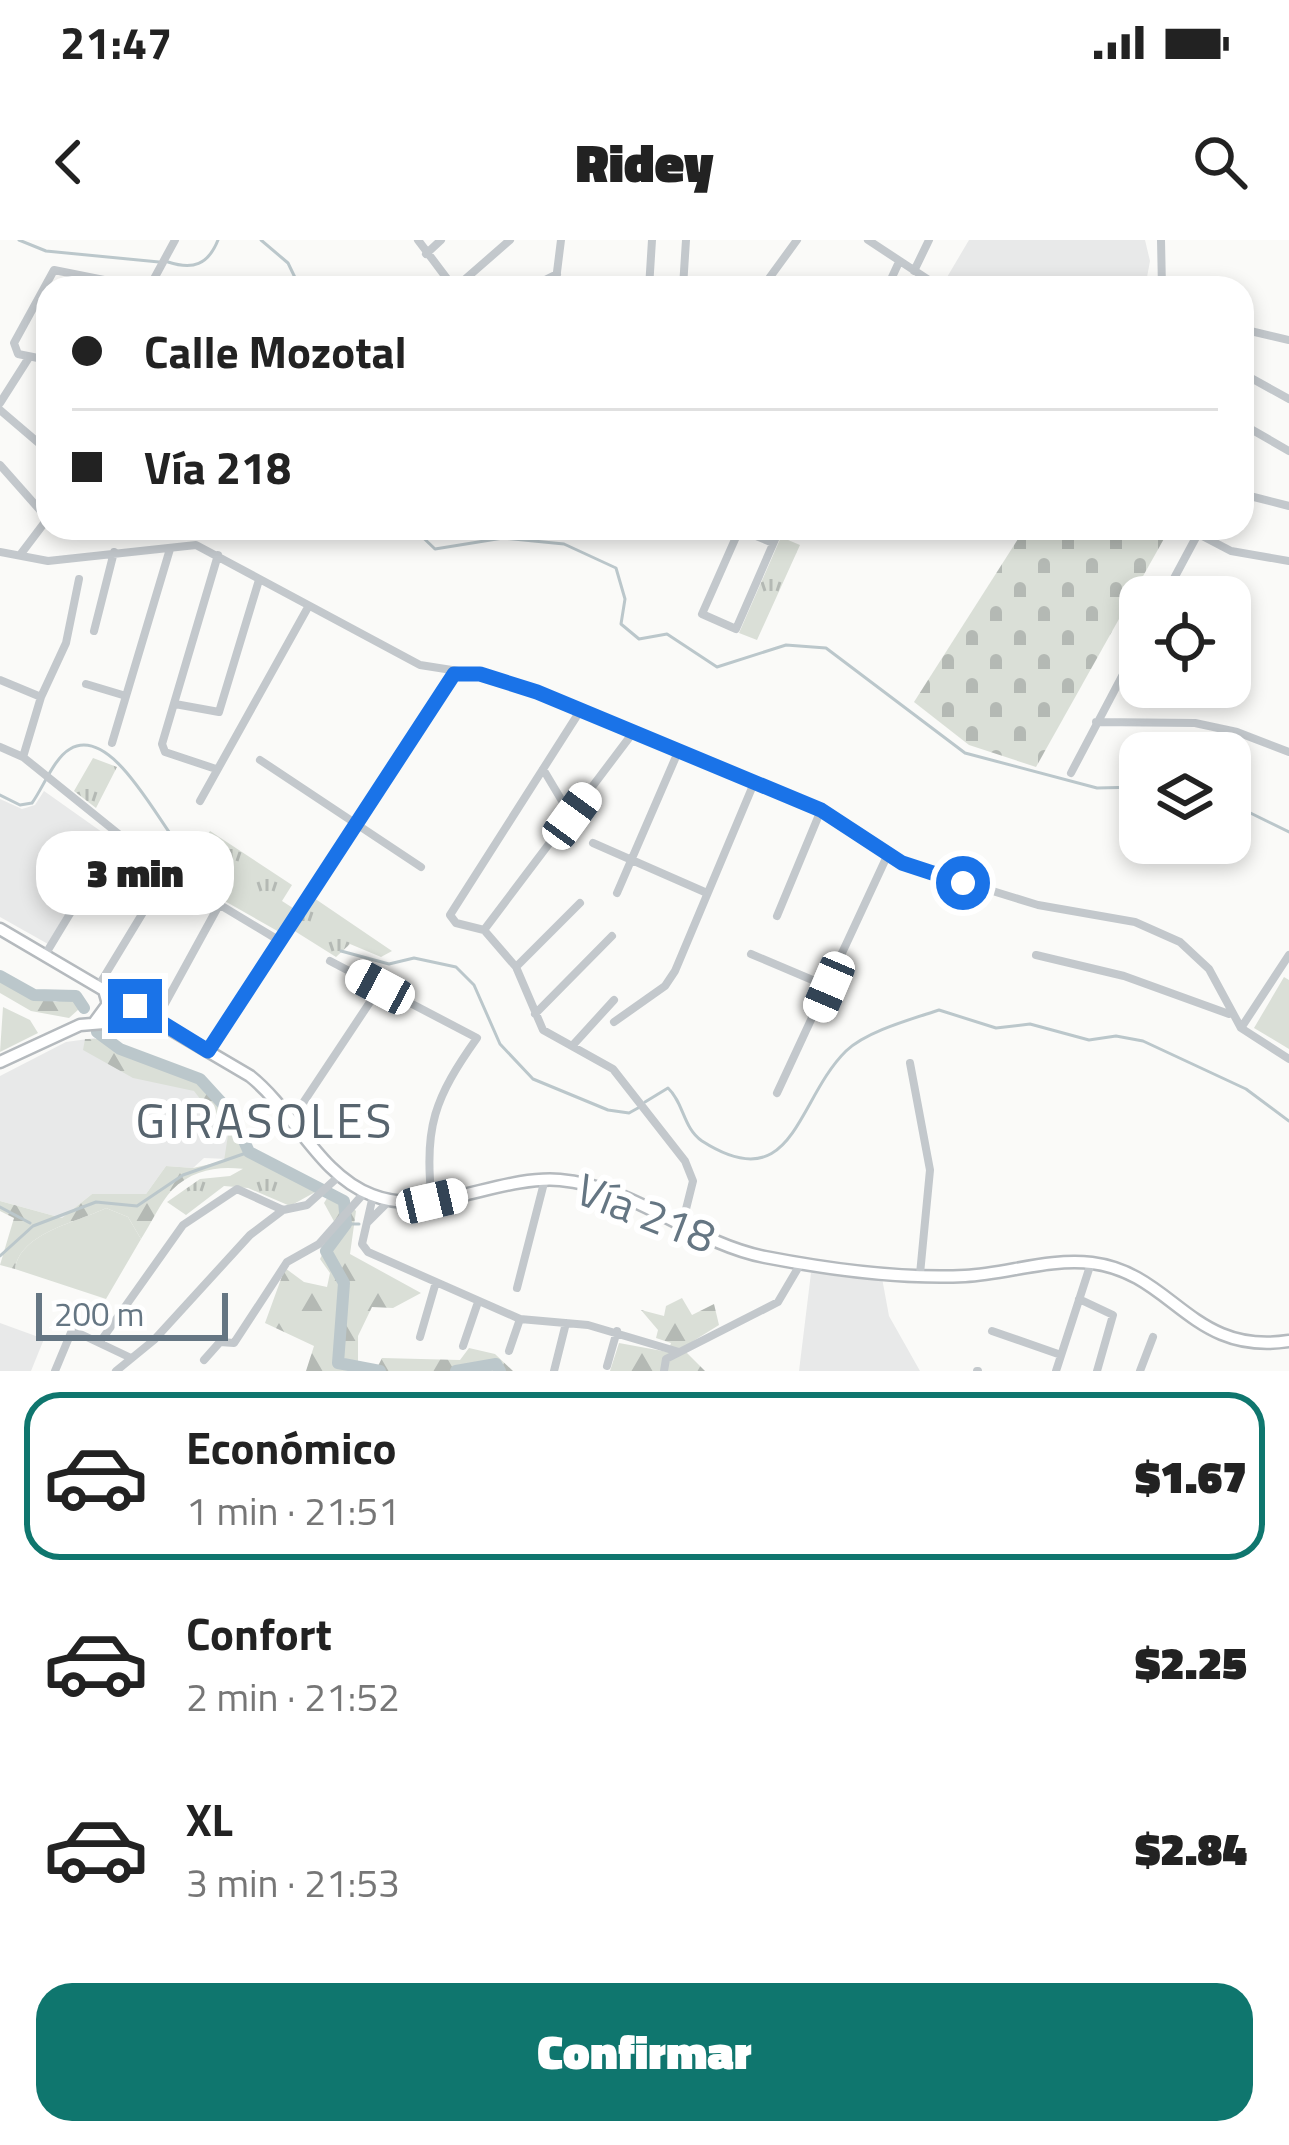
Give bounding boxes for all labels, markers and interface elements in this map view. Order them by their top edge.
text: 21:47 [60,8,172,76]
text: Ridey [575,121,714,203]
icon: back [36,129,102,195]
icon: search [1187,129,1253,195]
text: Calle Mozotal [144,317,407,385]
text: Vía 218 [144,433,291,501]
map controls [1119,576,1251,864]
button: locate [1119,576,1251,708]
button: layers [1119,732,1251,864]
car [536,776,608,856]
callout: 3 min [36,832,234,916]
text: 3 min [87,843,183,902]
route start [936,856,990,910]
car [798,947,860,1027]
car [340,954,420,1020]
route end [108,979,162,1033]
district label: GIRASOLES [136,1084,395,1157]
street label: Vía 218 [567,1155,726,1270]
car [393,1175,471,1227]
scale bar [36,1287,228,1340]
text: 200 m [54,1289,144,1339]
text: Económico [186,1413,397,1481]
icon: car [42,1422,150,1530]
text: $1.67 [1135,1442,1247,1510]
text: 1 min · 21:51 [186,1481,400,1540]
text: Confort [186,1599,332,1667]
icon: car [42,1608,150,1716]
text: $2.25 [1135,1628,1247,1696]
text: 2 min · 21:52 [186,1667,400,1726]
text: XL [186,1785,233,1853]
icon: car [42,1794,150,1902]
text: $2.84 [1135,1814,1247,1882]
text: 3 min · 21:53 [186,1853,400,1912]
button: Confirmar [36,1983,1253,2121]

